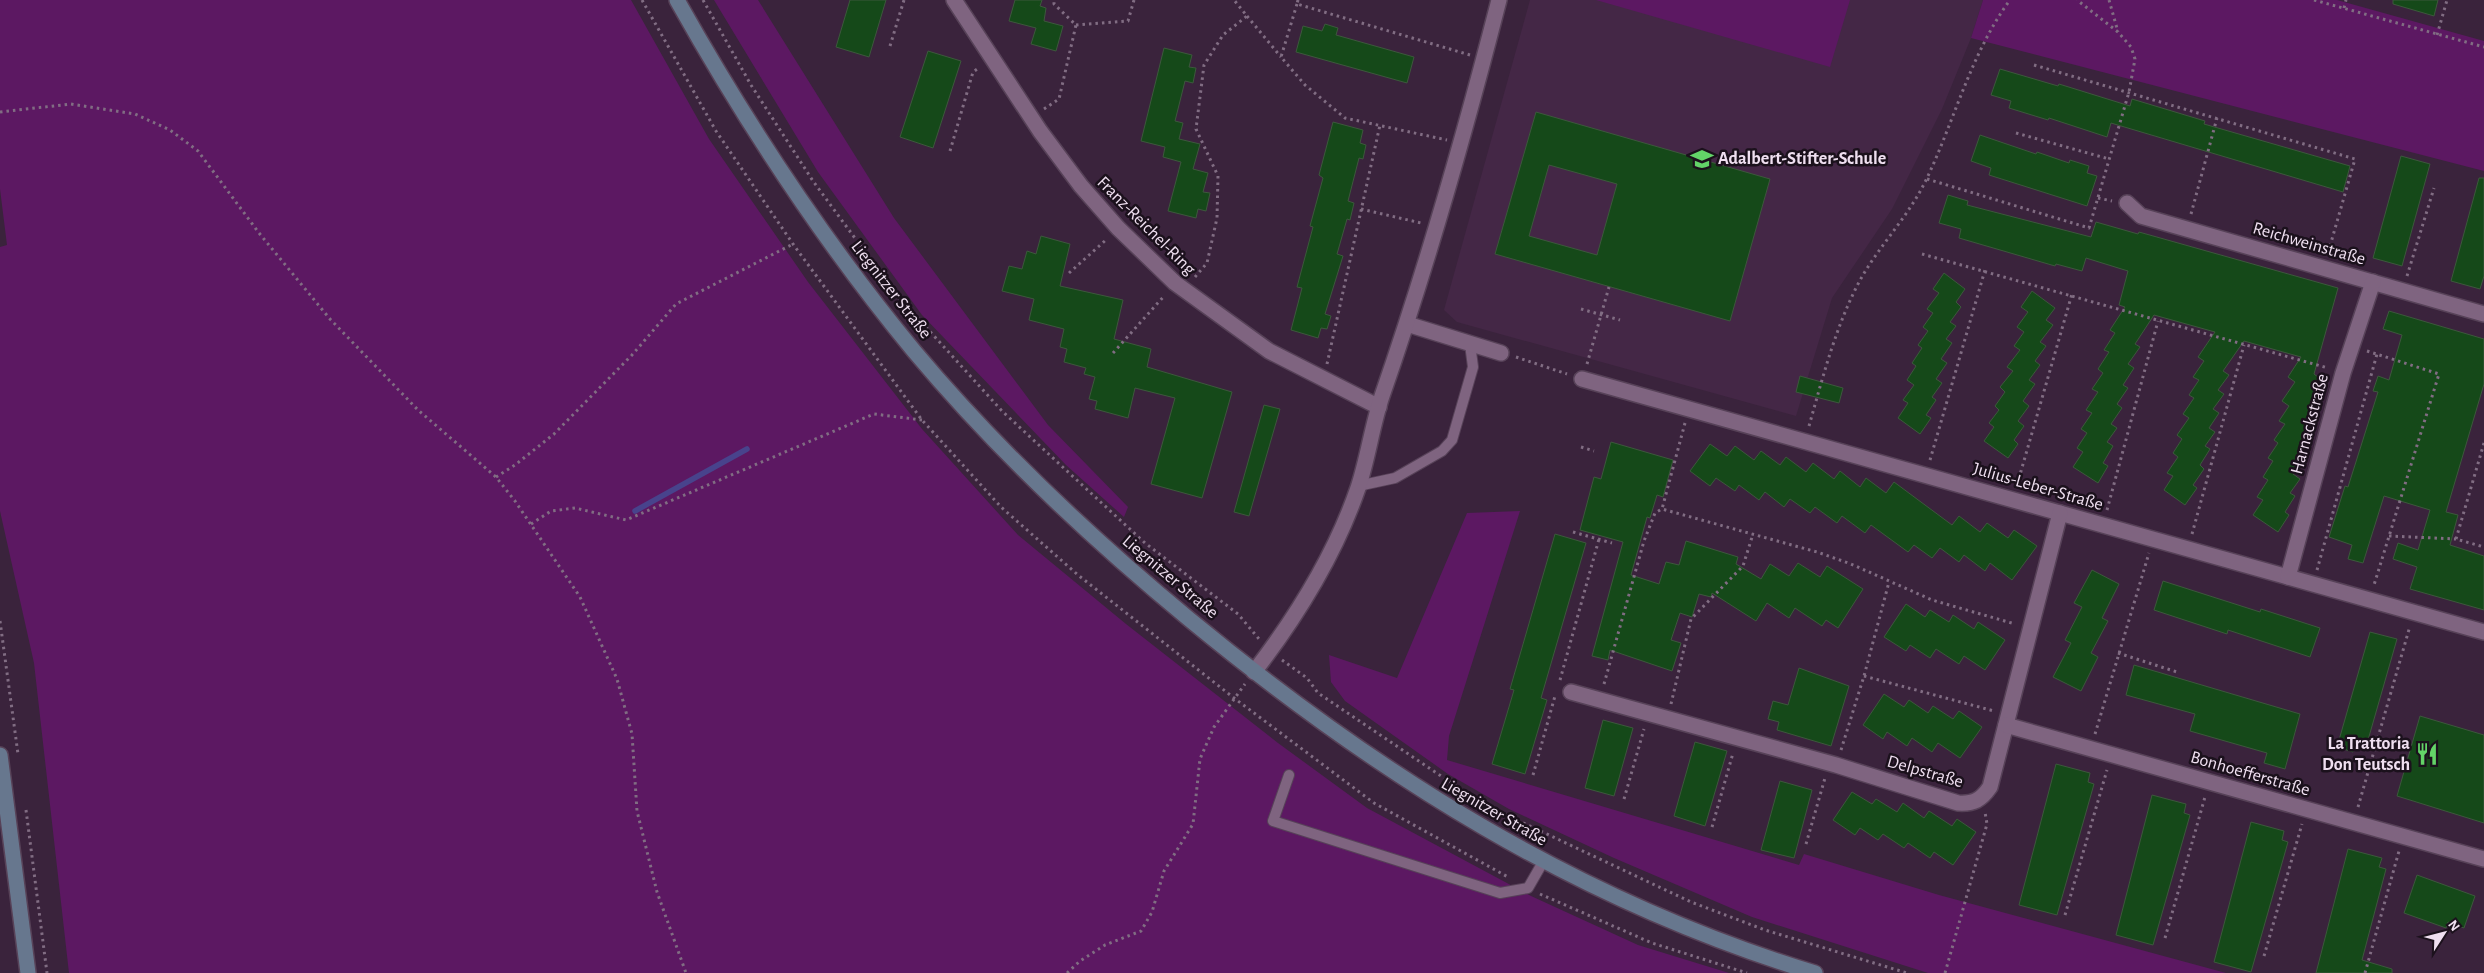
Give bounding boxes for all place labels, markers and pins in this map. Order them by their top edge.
school or university icon: Adalbert-Stifter-Schule [1689,146,1715,172]
place label: Adalbert-Stifter-Schule [1718,150,1886,168]
place label: La Trattoria Don Teutsch [2322,735,2410,774]
restaurant icon: La Trattoria Don Teutsch [2414,741,2440,767]

